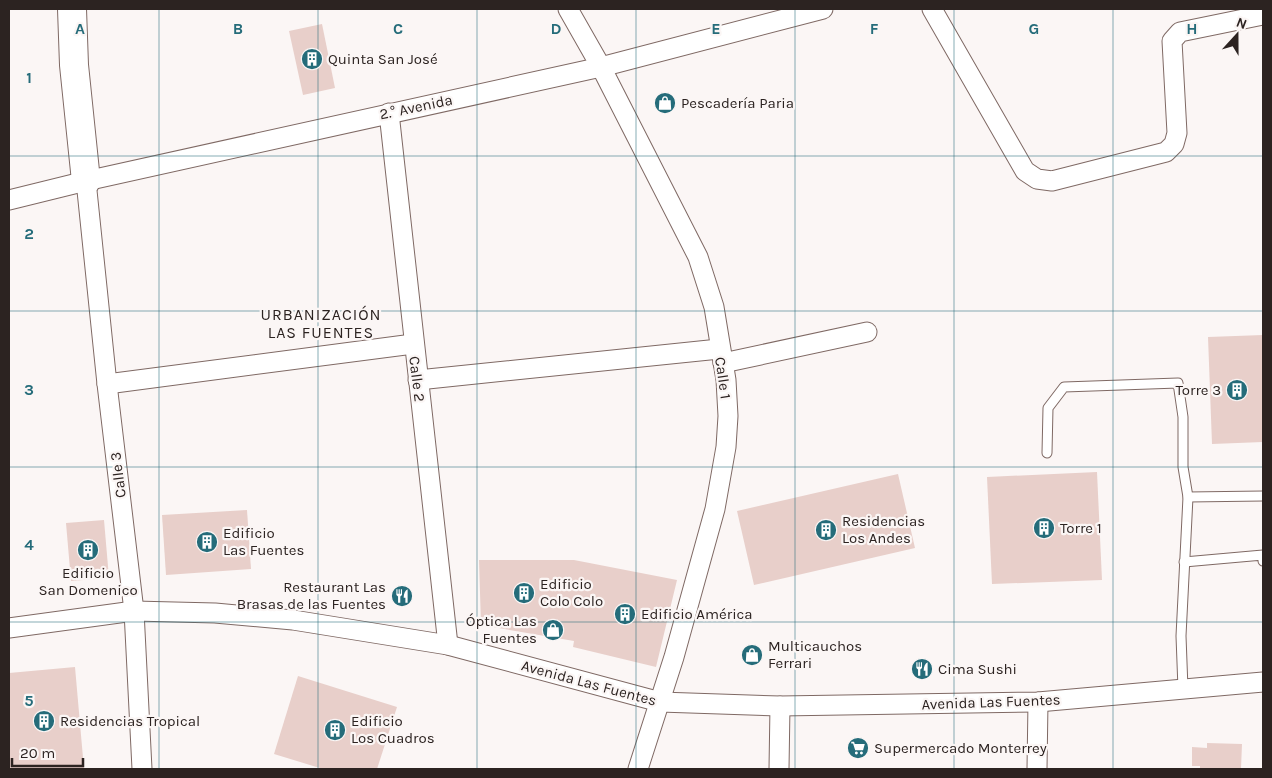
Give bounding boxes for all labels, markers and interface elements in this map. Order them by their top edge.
north arrow [1212,10,1262,60]
text: N [1234,14,1249,33]
text: A [75,19,85,38]
text: B [233,19,243,38]
text: C [393,19,403,38]
text: D [551,19,562,38]
text: E [711,19,721,38]
text: F [870,19,879,38]
text: G [1029,19,1039,38]
text: H [1186,19,1198,38]
building icon: Quinta San José [300,47,324,71]
place label: Quinta San José [328,50,438,68]
text: 1 [26,68,32,87]
street label: 2.° Avenida [378,90,454,124]
shop icon: Pescadería Paria [653,91,677,115]
place label: Pescadería Paria [681,94,794,112]
text: 2 [24,224,34,243]
district label: URBANIZACIÓN LAS FUENTES [260,305,382,342]
street label: Calle 2 [405,355,429,403]
street label: Calle 1 [711,356,735,400]
building icon: Torre 3 [1225,378,1249,402]
text: 3 [24,380,34,399]
place label: Torre 3 [1176,381,1221,399]
street label: Calle 3 [106,451,130,499]
place label: Residencias Los Andes [842,512,925,547]
building icon: Torre 1 [1032,516,1056,540]
building icon: Residencias Los Andes [814,518,838,542]
place label: Torre 1 [1060,519,1102,537]
place label: Edificio Las Fuentes [223,524,304,559]
building icon: Edificio Las Fuentes [195,530,219,554]
text: 4 [24,535,34,554]
building icon: Edificio San Domenico [76,538,100,562]
place label: Edificio San Domenico [38,564,138,599]
place label: Edificio Colo Colo [540,575,603,610]
place label: Restaurant Las Brasas de las Fuentes [237,578,386,613]
building icon: Edificio Colo Colo [512,581,536,605]
restaurant icon: Restaurant Las Brasas de las Fuentes [390,584,414,608]
building icon: Edificio América [613,602,637,626]
place label: Edificio América [641,605,753,623]
place label: Óptica Las Fuentes [466,612,537,647]
shop icon: Óptica Las Fuentes [541,618,565,642]
place label: Multicauchos Ferrari [768,637,862,672]
shop icon: Multicauchos Ferrari [740,643,764,667]
street label: Avenida Las Fuentes [520,656,658,710]
restaurant icon: Cima Sushi [910,657,934,681]
place label: Cima Sushi [938,660,1017,678]
text: 5 [24,691,34,710]
street label: Avenida Las Fuentes [921,691,1061,713]
building icon: Residencias Tropical [32,709,56,733]
place label: Residencias Tropical [60,712,200,730]
place label: Edificio Los Cuadros [351,712,435,747]
building icon: Edificio Los Cuadros [323,718,347,742]
scale bar [12,736,84,768]
supermarket icon: Supermercado Monterrey [846,736,870,760]
place label: Supermercado Monterrey [874,739,1047,757]
text: 20 m [20,744,55,762]

